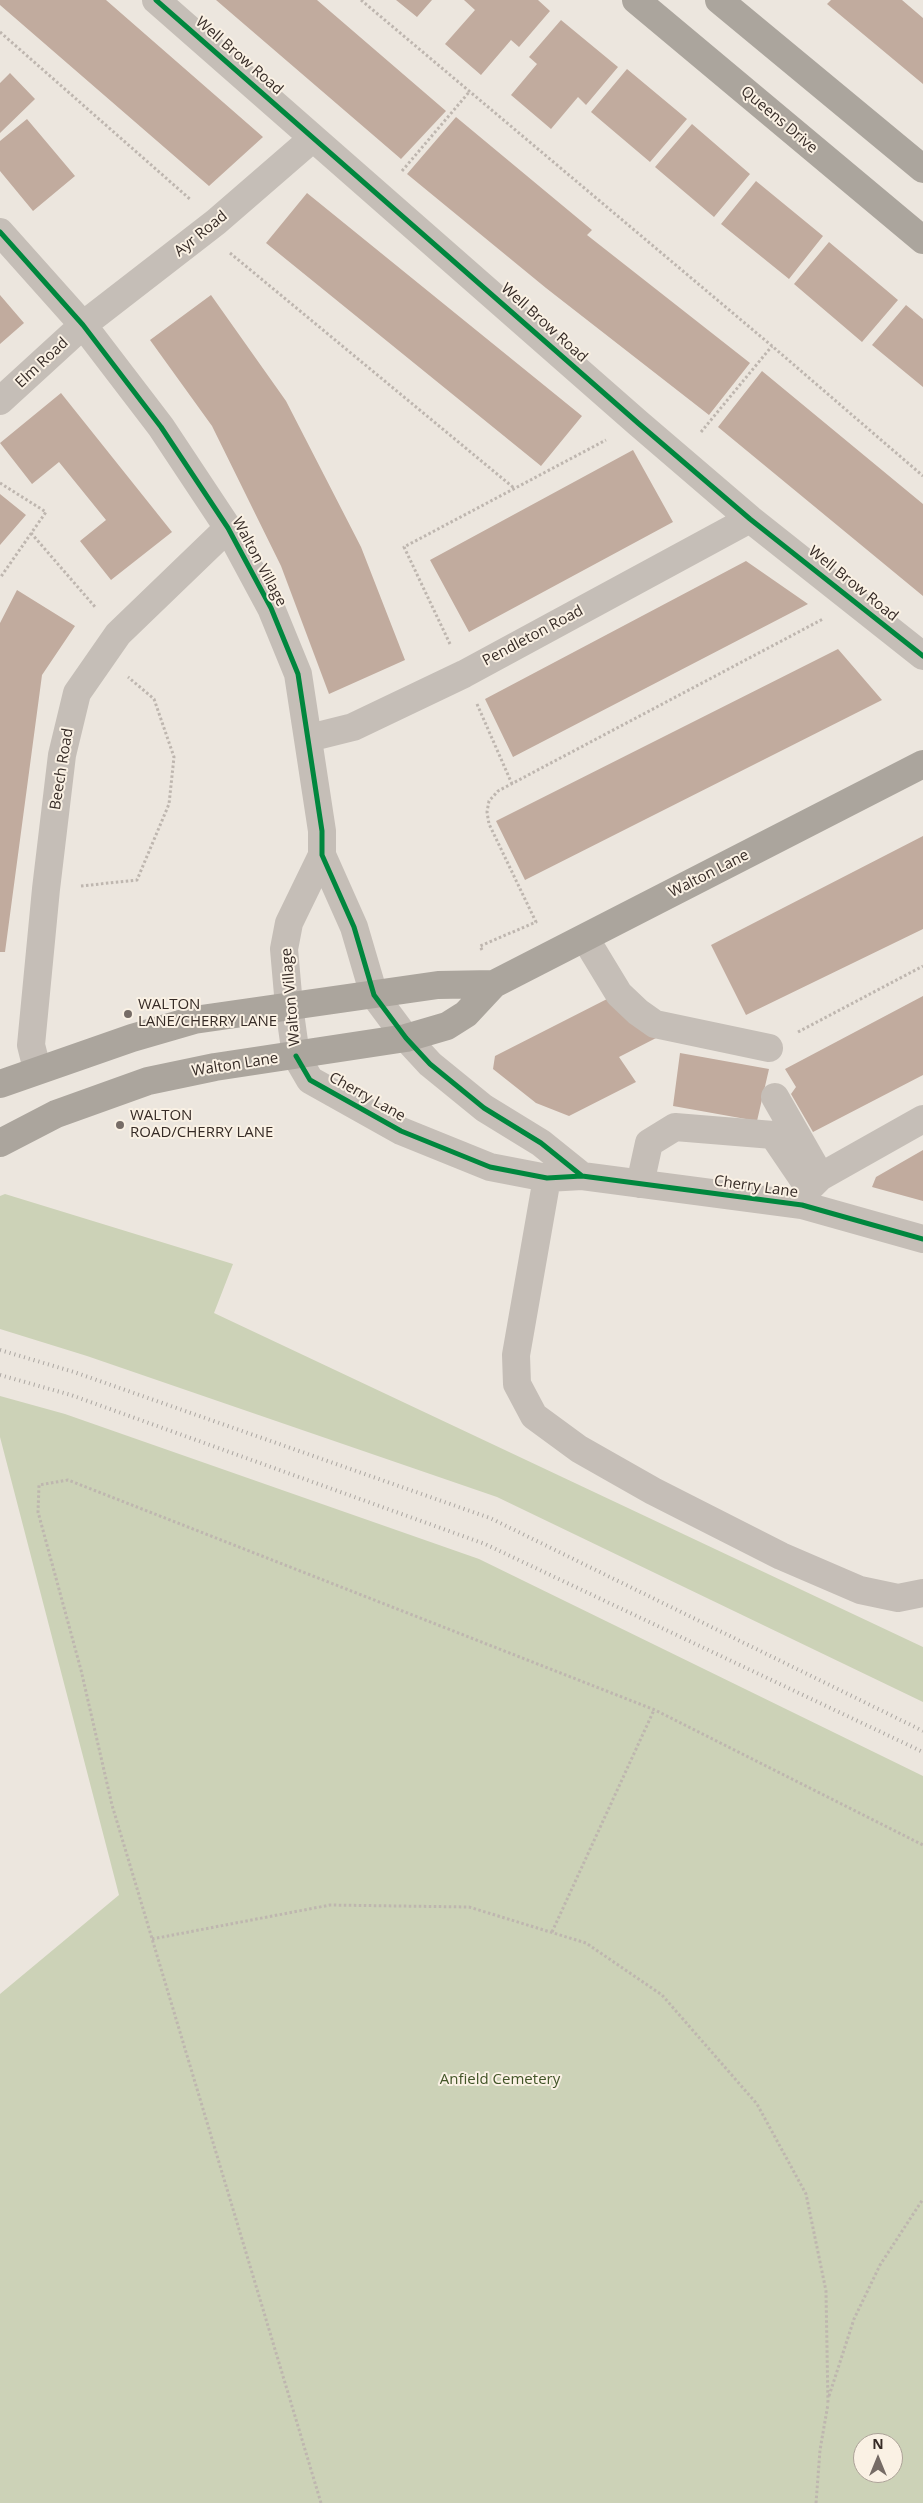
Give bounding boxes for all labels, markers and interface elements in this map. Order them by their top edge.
street label: Well Brow Road [192,13,286,99]
street label: Queens Drive [737,83,821,157]
street label: Ayr Road [171,207,231,261]
street label: Well Brow Road [497,280,591,366]
street label: Elm Road [12,334,72,392]
street label: Walton Village [228,514,290,610]
street label: Well Brow Road [805,542,901,626]
street label: Pendleton Road [480,602,586,670]
street label: Beech Road [47,727,77,811]
street label: Walton Lane [666,846,752,902]
street label: Walton Village [278,947,304,1047]
place label: WALTON LANE/CHERRY LANE [138,996,277,1031]
marker: WALTON LANE/CHERRY LANE [122,1008,134,1020]
street label: Walton Lane [191,1049,279,1081]
street label: Cherry Lane [326,1069,408,1125]
place label: WALTON ROAD/CHERRY LANE [130,1107,273,1142]
marker: WALTON ROAD/CHERRY LANE [114,1119,126,1131]
street label: Cherry Lane [713,1172,799,1202]
park label: Anfield Cemetery [440,2071,560,2089]
north arrow [853,2433,903,2483]
text: N [872,2434,884,2453]

